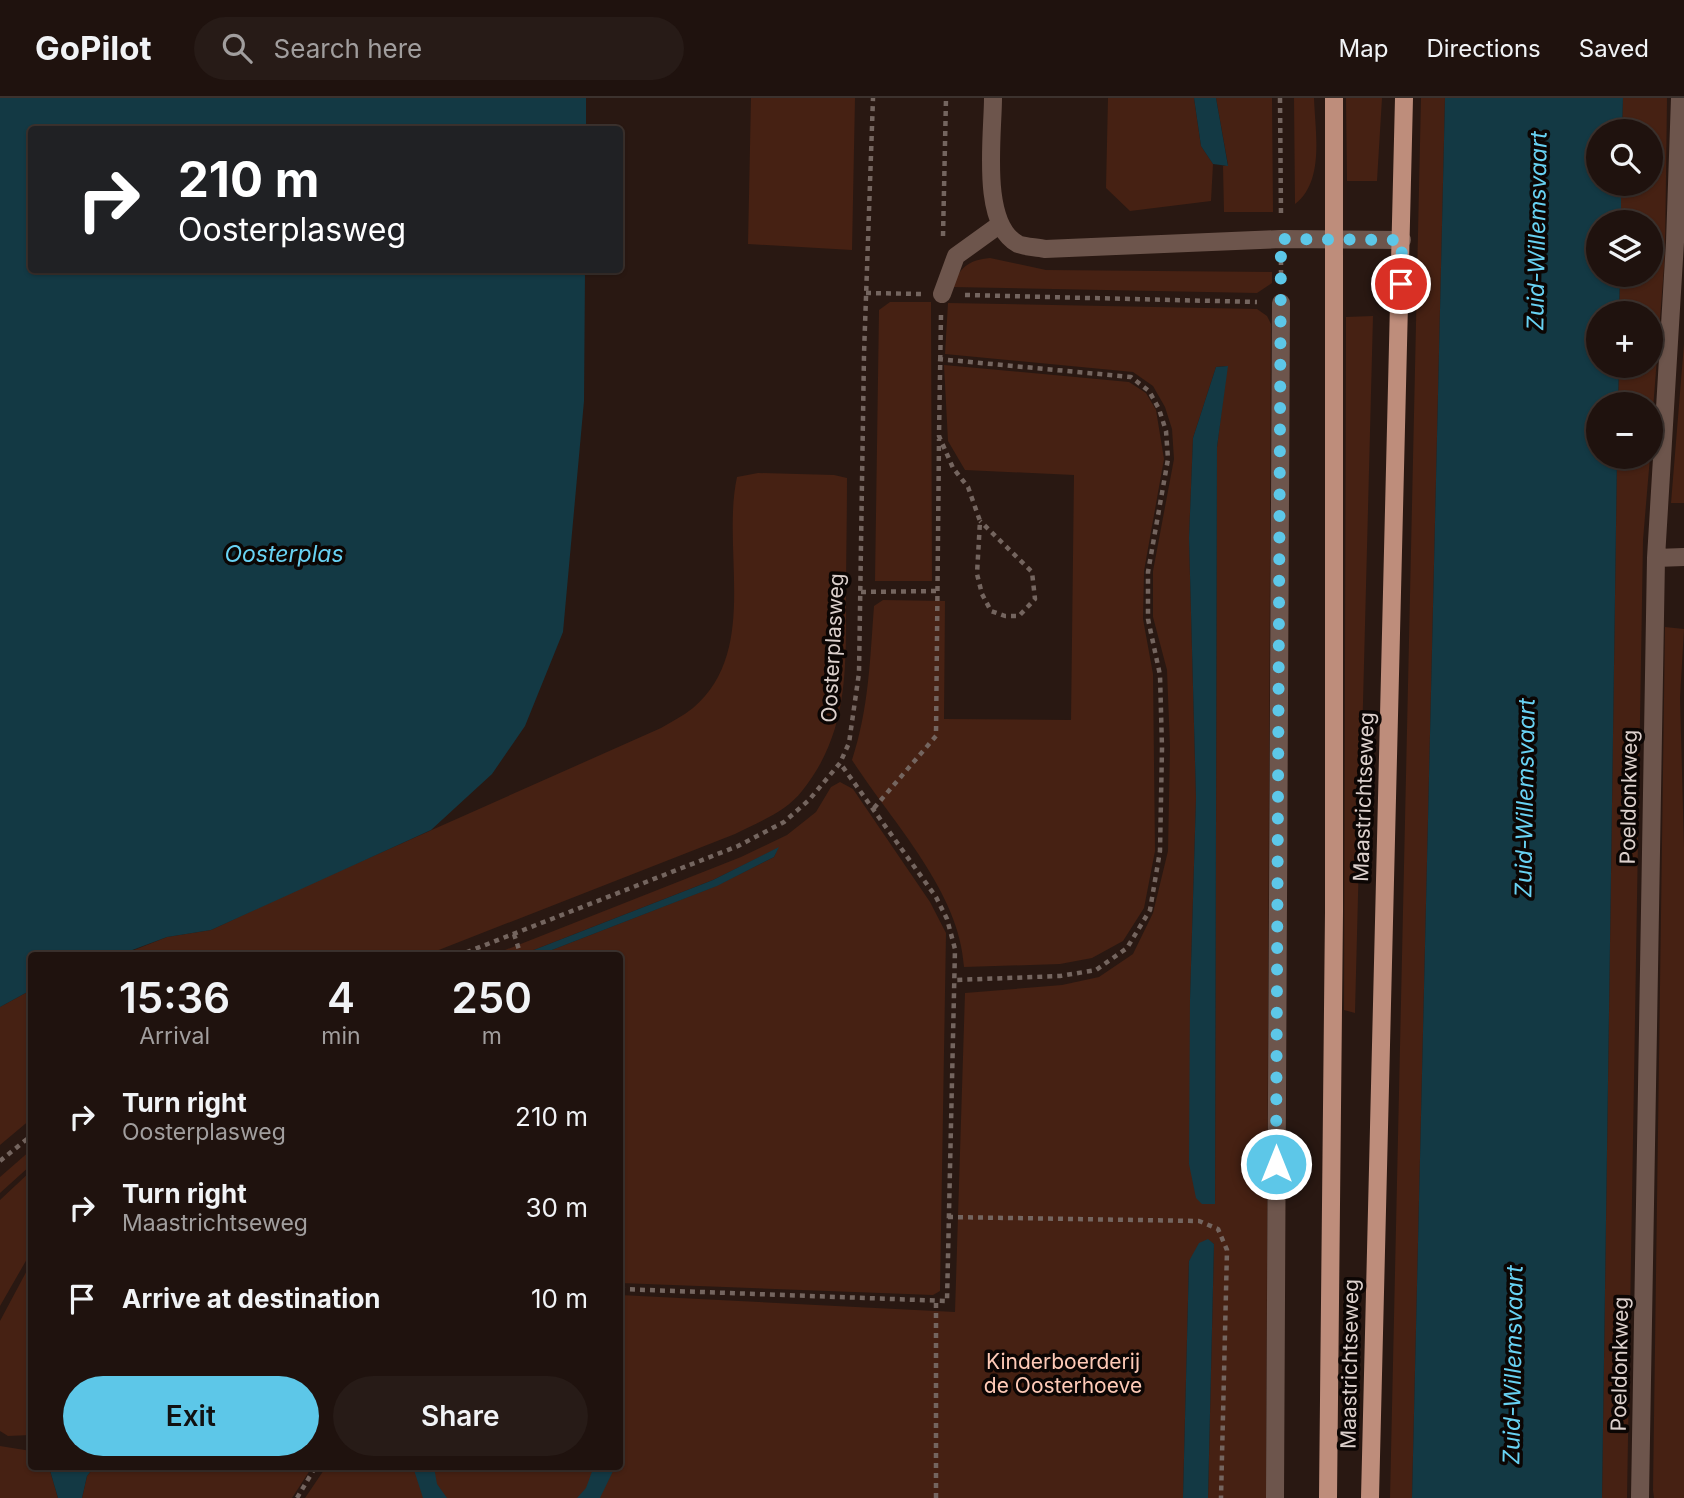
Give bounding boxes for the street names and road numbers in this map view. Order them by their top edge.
street label: Oosterplasweg [816,573,849,723]
street label: Maastrichtseweg [1348,712,1379,882]
street label: Poeldonkweg [1615,730,1642,864]
street label: Maastrichtseweg [1336,1279,1363,1449]
street label: Poeldonkweg [1606,1297,1633,1431]

